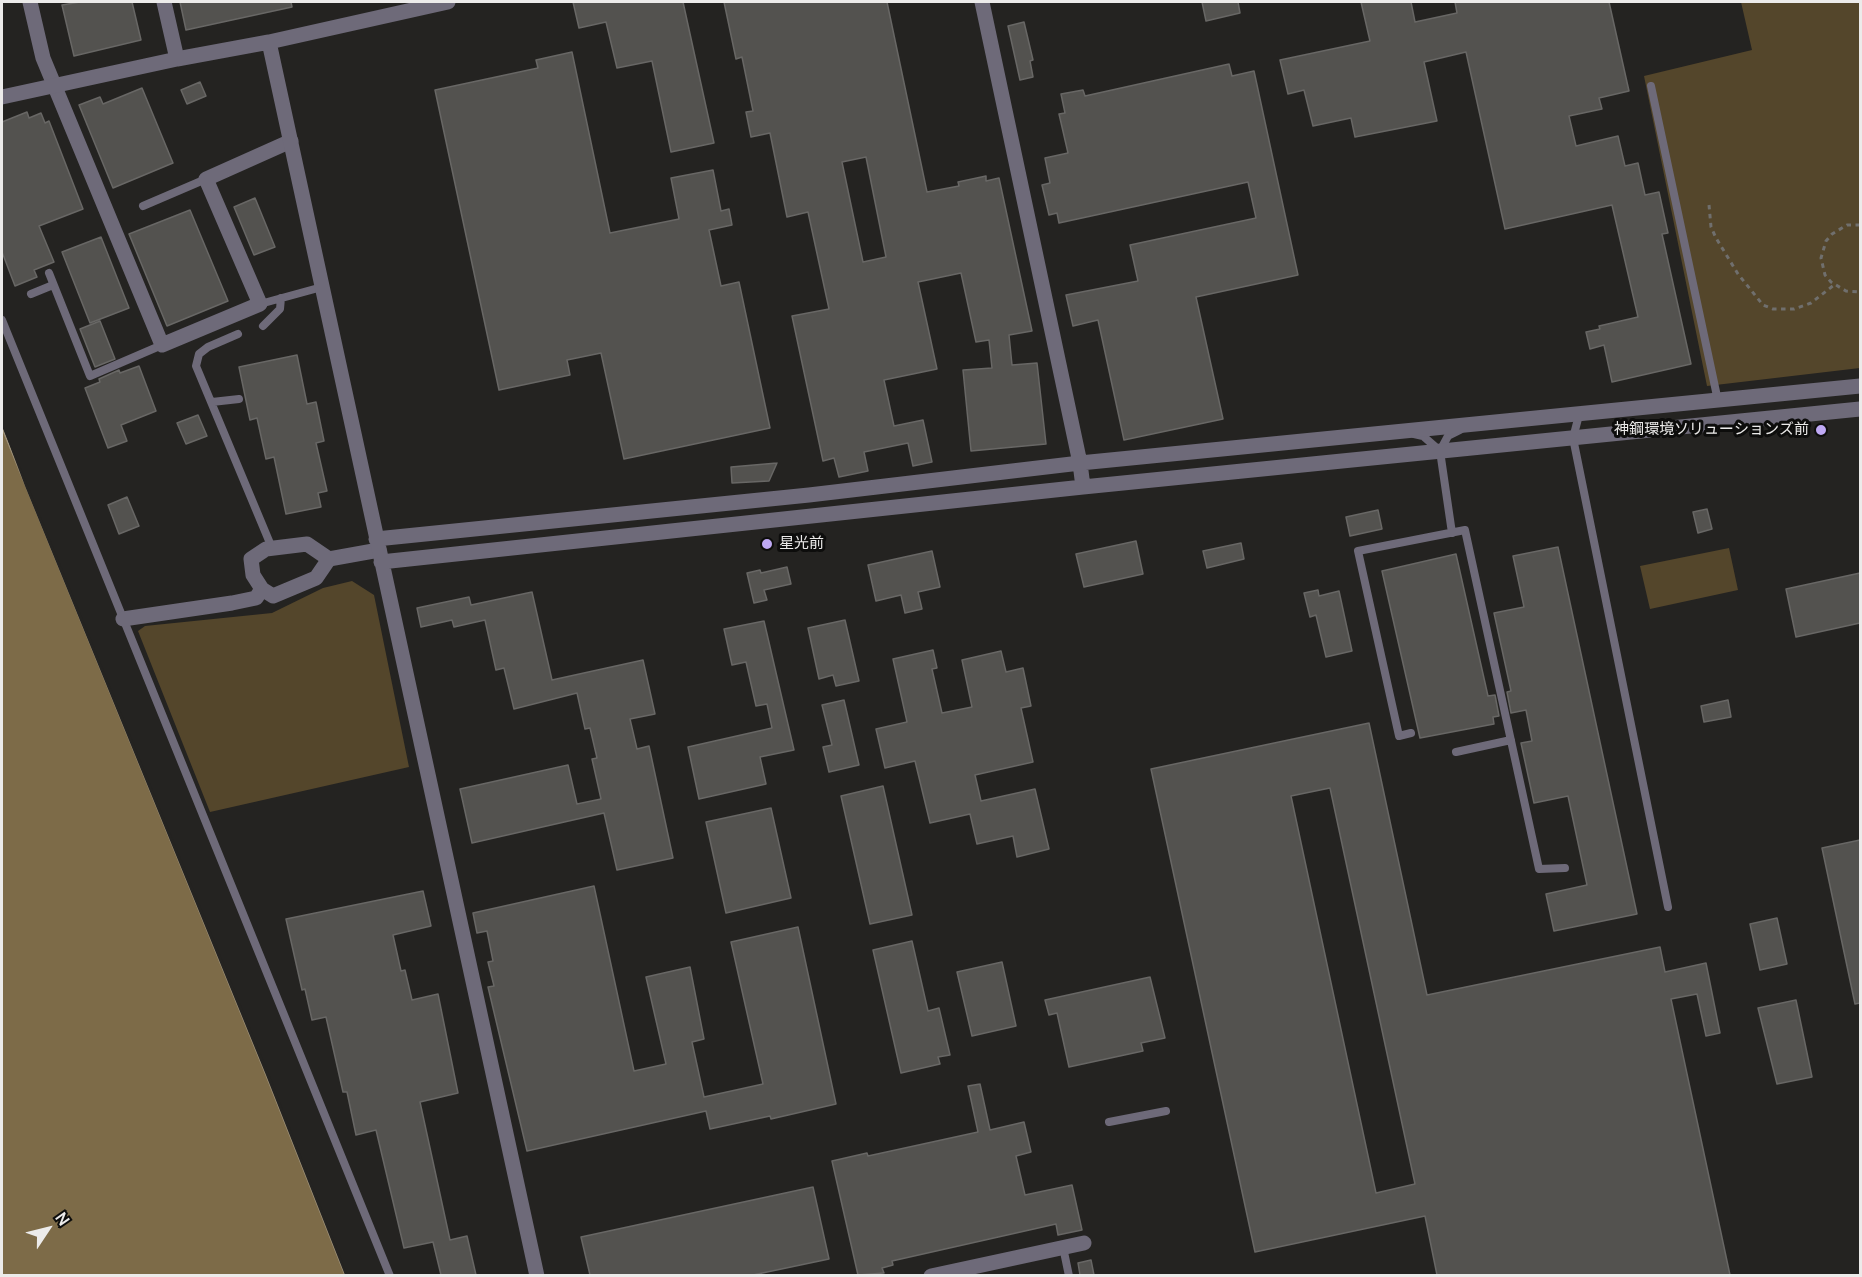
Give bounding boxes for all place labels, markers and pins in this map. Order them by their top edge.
place label: 神鋼環境ソリューションズ前 [1614,421,1809,439]
marker: 神鋼環境ソリューションズ前 [1814,423,1828,437]
place label: 星光前 [779,535,824,553]
marker: 星光前 [760,537,774,551]

